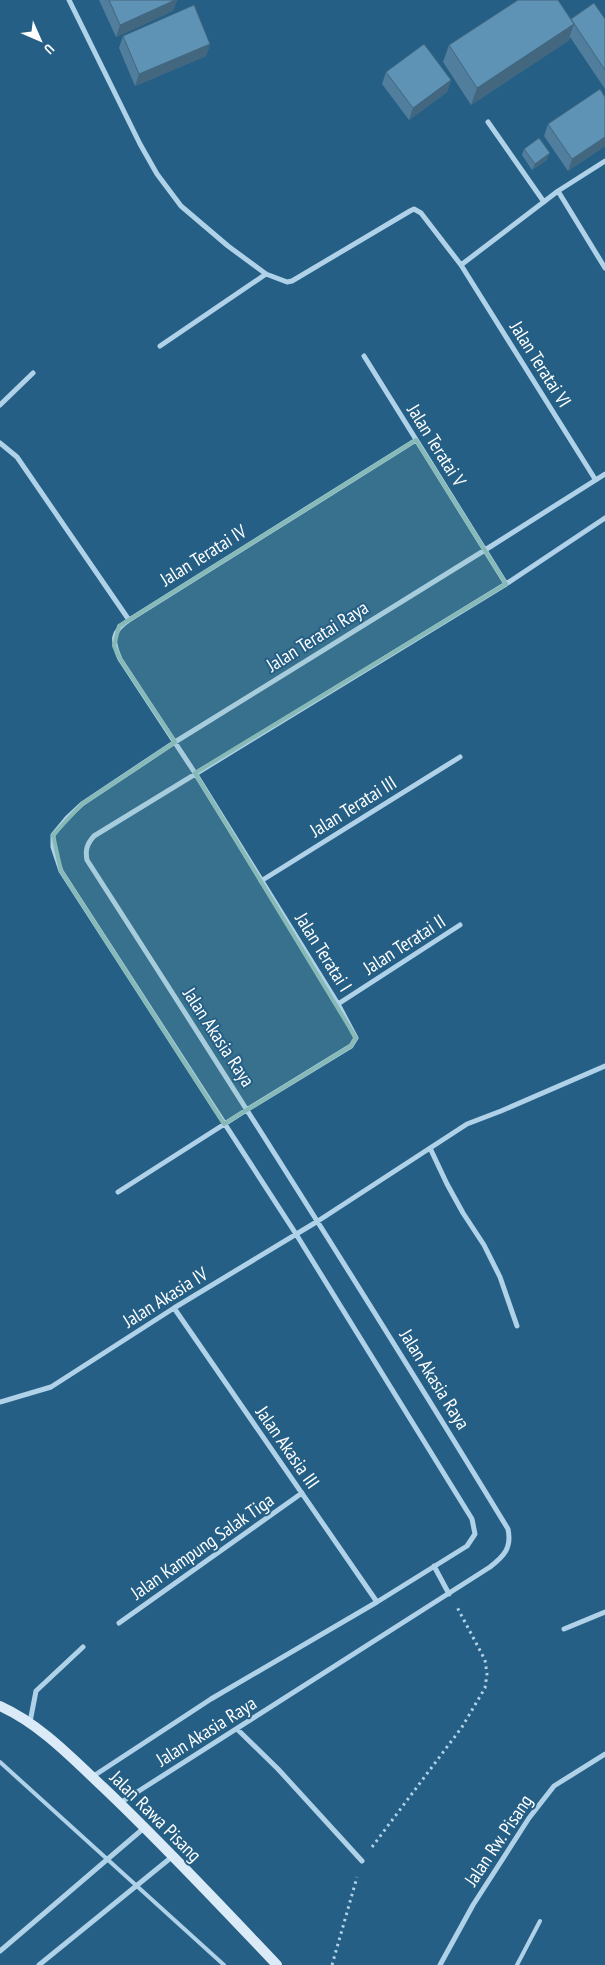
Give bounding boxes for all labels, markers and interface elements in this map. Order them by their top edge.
north arrow [15,15,65,65]
text: U [40,40,58,58]
street label: Jalan Teratai VI [505,316,577,411]
street label: Jalan Teratai V [402,399,472,491]
street label: Jalan Teratai IV [154,519,251,592]
street label: Jalan Teratai Raya [261,595,372,677]
street label: Jalan Teratai III [304,770,401,843]
street label: Jalan Teratai I [290,907,358,996]
street label: Jalan Teratai II [358,909,450,980]
street label: Jalan Akasia Raya [177,982,260,1091]
street label: Jalan Akasia IV [117,1261,212,1333]
street label: Jalan Akasia Raya [394,1324,475,1434]
street label: Jalan Akasia III [250,1400,325,1493]
street label: Jalan Kampung Salak Tiga [125,1488,278,1605]
street label: Jalan Akasia Raya [151,1691,261,1772]
street label: Jalan Rawa Pisang [105,1765,207,1867]
street label: Jalan Rw. Pisang [458,1790,537,1891]

